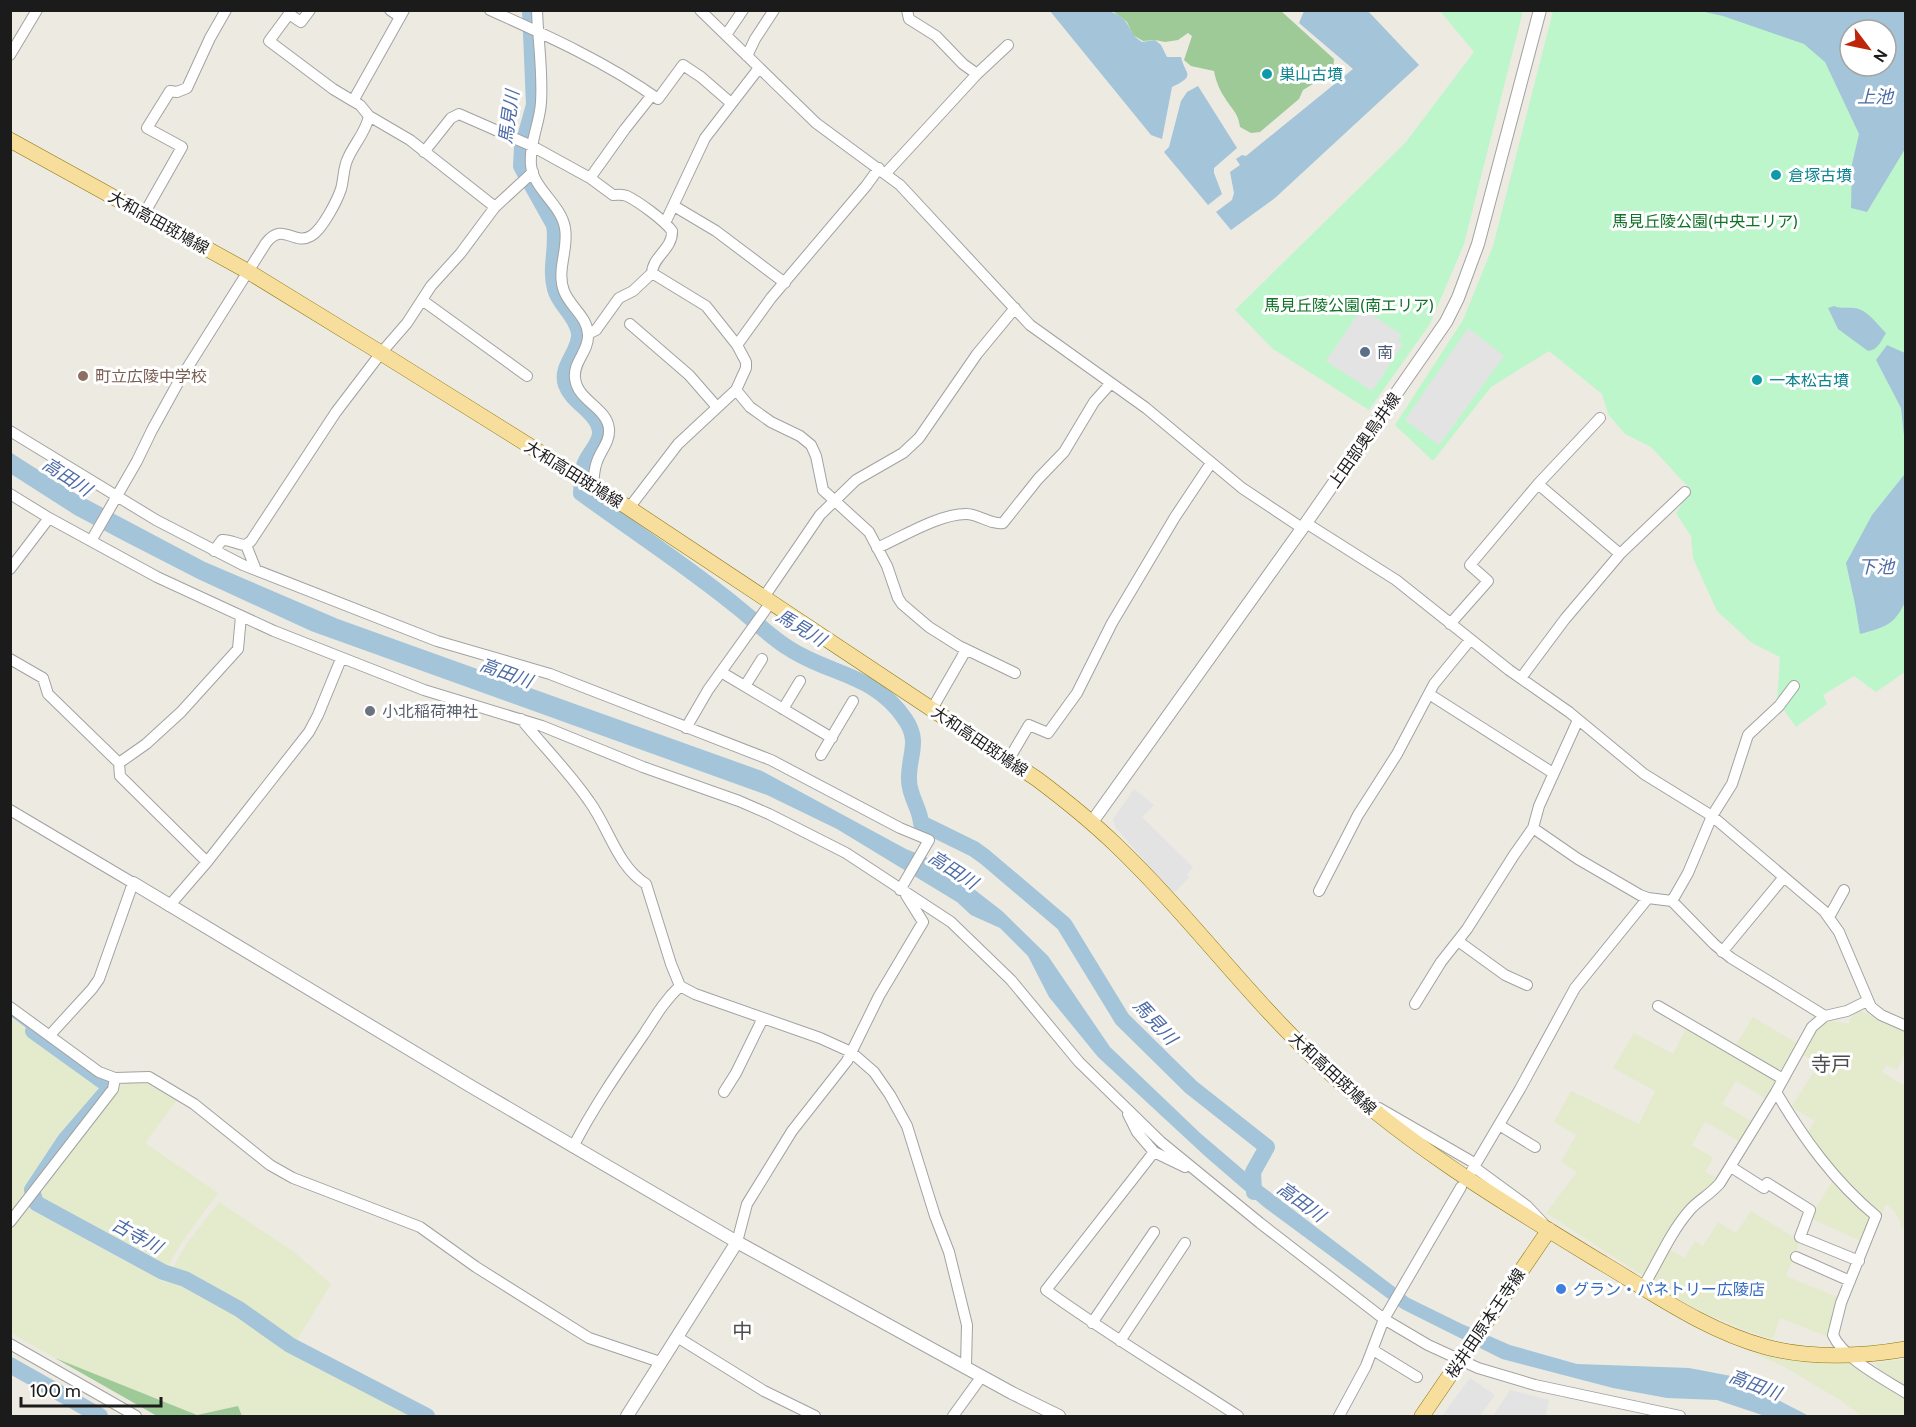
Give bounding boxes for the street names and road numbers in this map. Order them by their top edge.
street label: 大和高田斑鳩線 [105,187,212,258]
street label: 上田部奥鳥井線 [1325,389,1404,492]
street label: 大和高田斑鳩線 [521,437,626,512]
street label: 大和高田斑鳩線 [928,702,1031,781]
street label: 大和高田斑鳩線 [1285,1028,1380,1119]
street label: 桜井田原本王寺線 [1442,1265,1529,1382]

